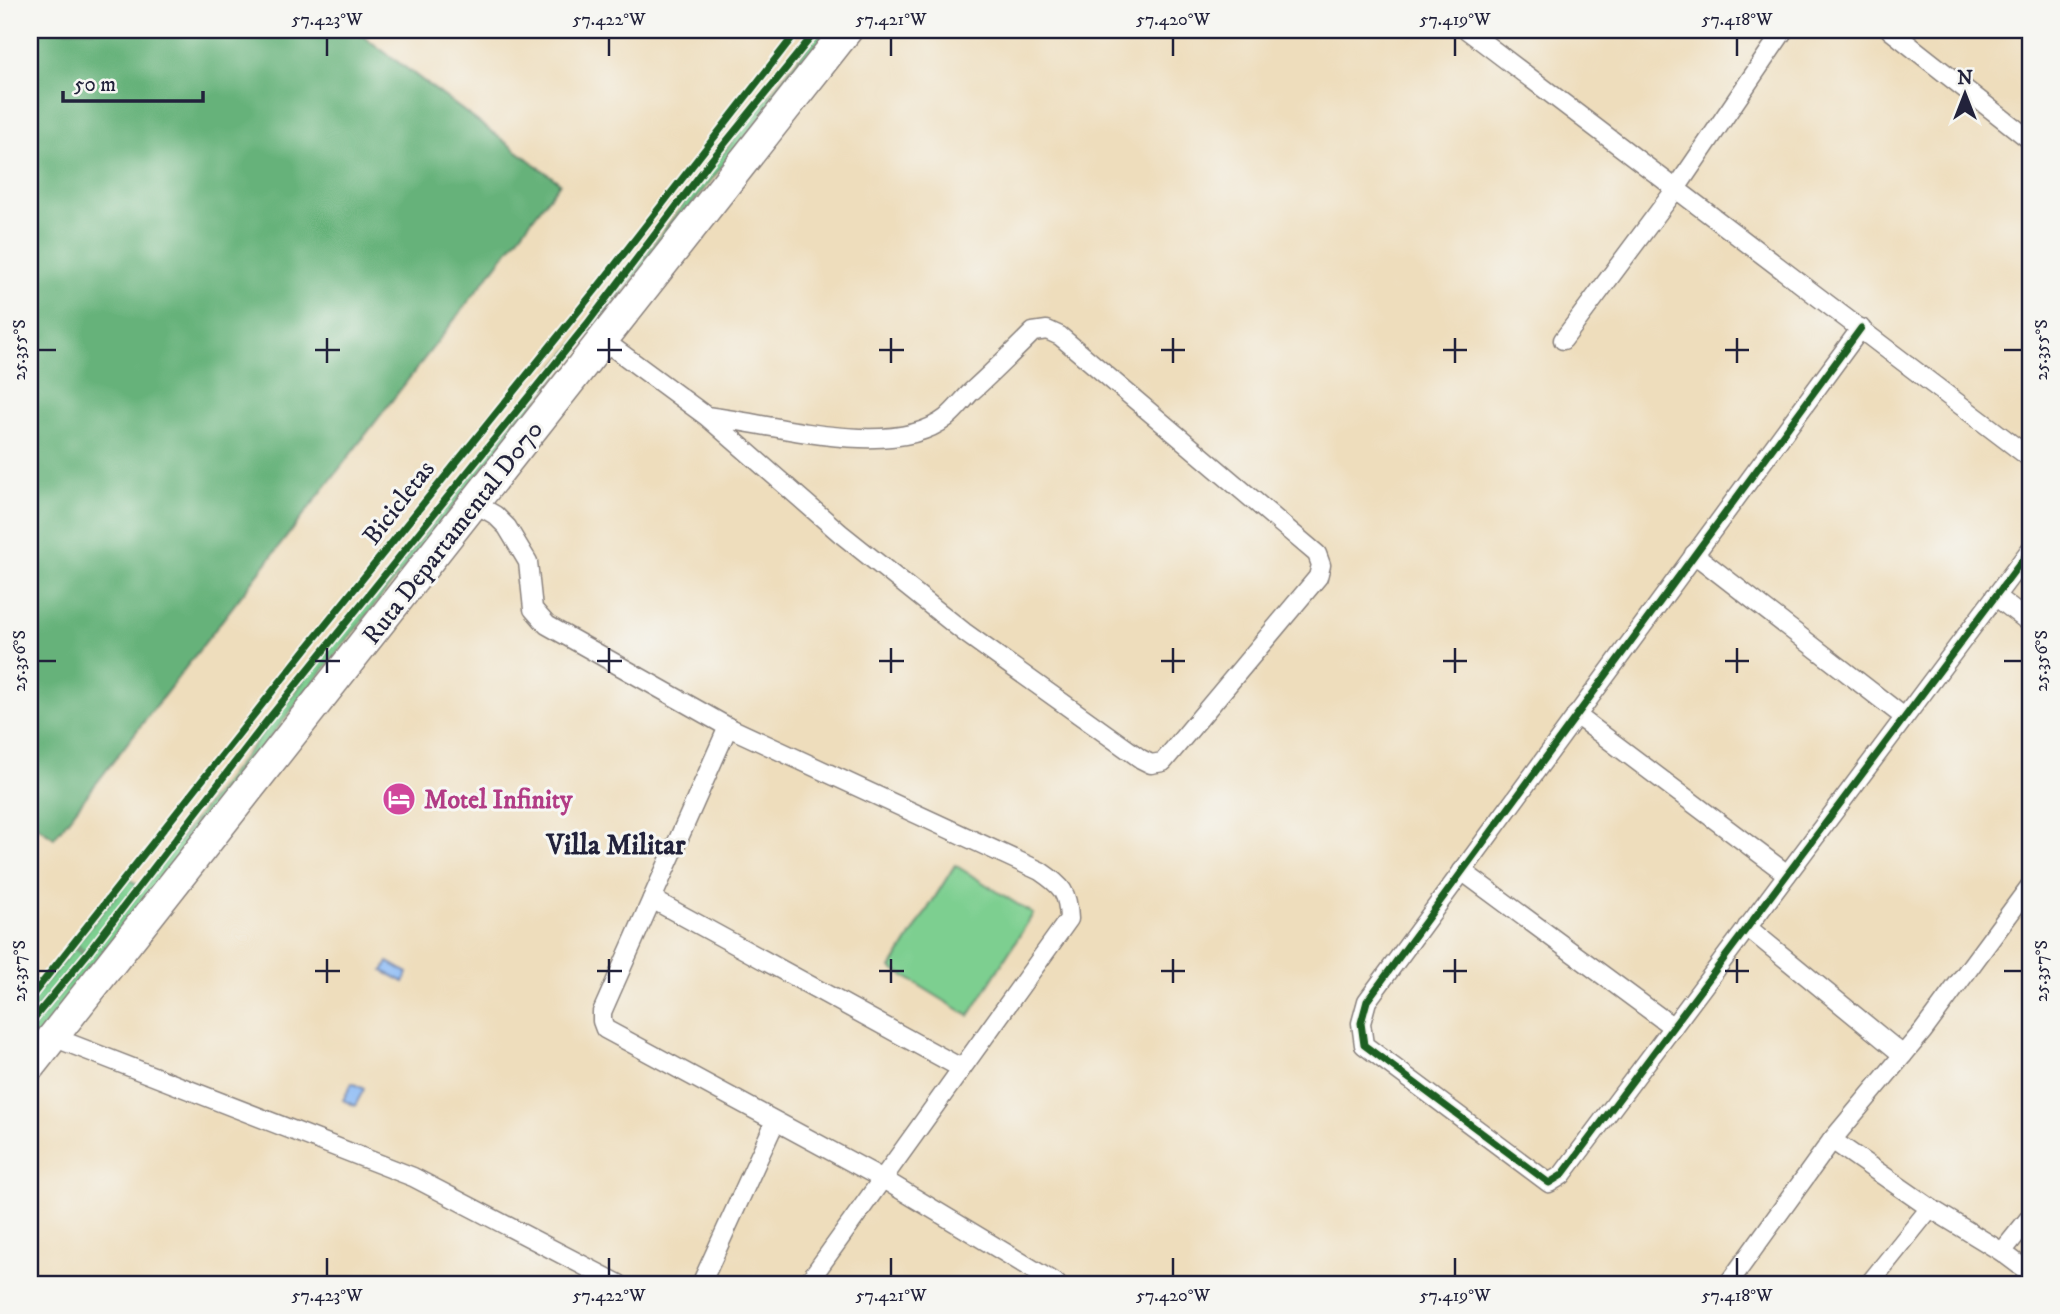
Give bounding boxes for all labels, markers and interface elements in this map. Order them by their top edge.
text: 57.423°W [292,9,363,31]
text: 57.422°W [572,9,646,31]
text: 57.421°W [856,9,927,31]
text: 57.420°W [1136,9,1210,31]
text: 57.419°W [1420,9,1491,31]
text: 57.418°W [1702,9,1773,31]
scale bar [63,60,203,104]
north arrow [1930,60,2000,130]
text: N [1957,67,1973,90]
text: 50 m [74,72,116,98]
text: 25.355°S [9,319,31,381]
text: 25.355°S [2031,319,2053,381]
street label: Ruta Departamental D070 [355,414,551,652]
street label: Bicicletas [356,454,443,552]
text: 25.356°S [9,630,31,692]
text: 25.356°S [2031,630,2053,692]
hotel icon: Motel Infinity [380,780,418,818]
place label: Motel Infinity [424,784,573,817]
district label: Villa Militar [545,828,686,863]
text: 25.357°S [9,940,31,1002]
text: 25.357°S [2031,940,2053,1002]
text: 57.423°W [292,1285,363,1307]
text: 57.422°W [572,1285,646,1307]
text: 57.421°W [856,1285,927,1307]
text: 57.420°W [1136,1285,1210,1307]
text: 57.419°W [1420,1285,1491,1307]
text: 57.418°W [1702,1285,1773,1307]

